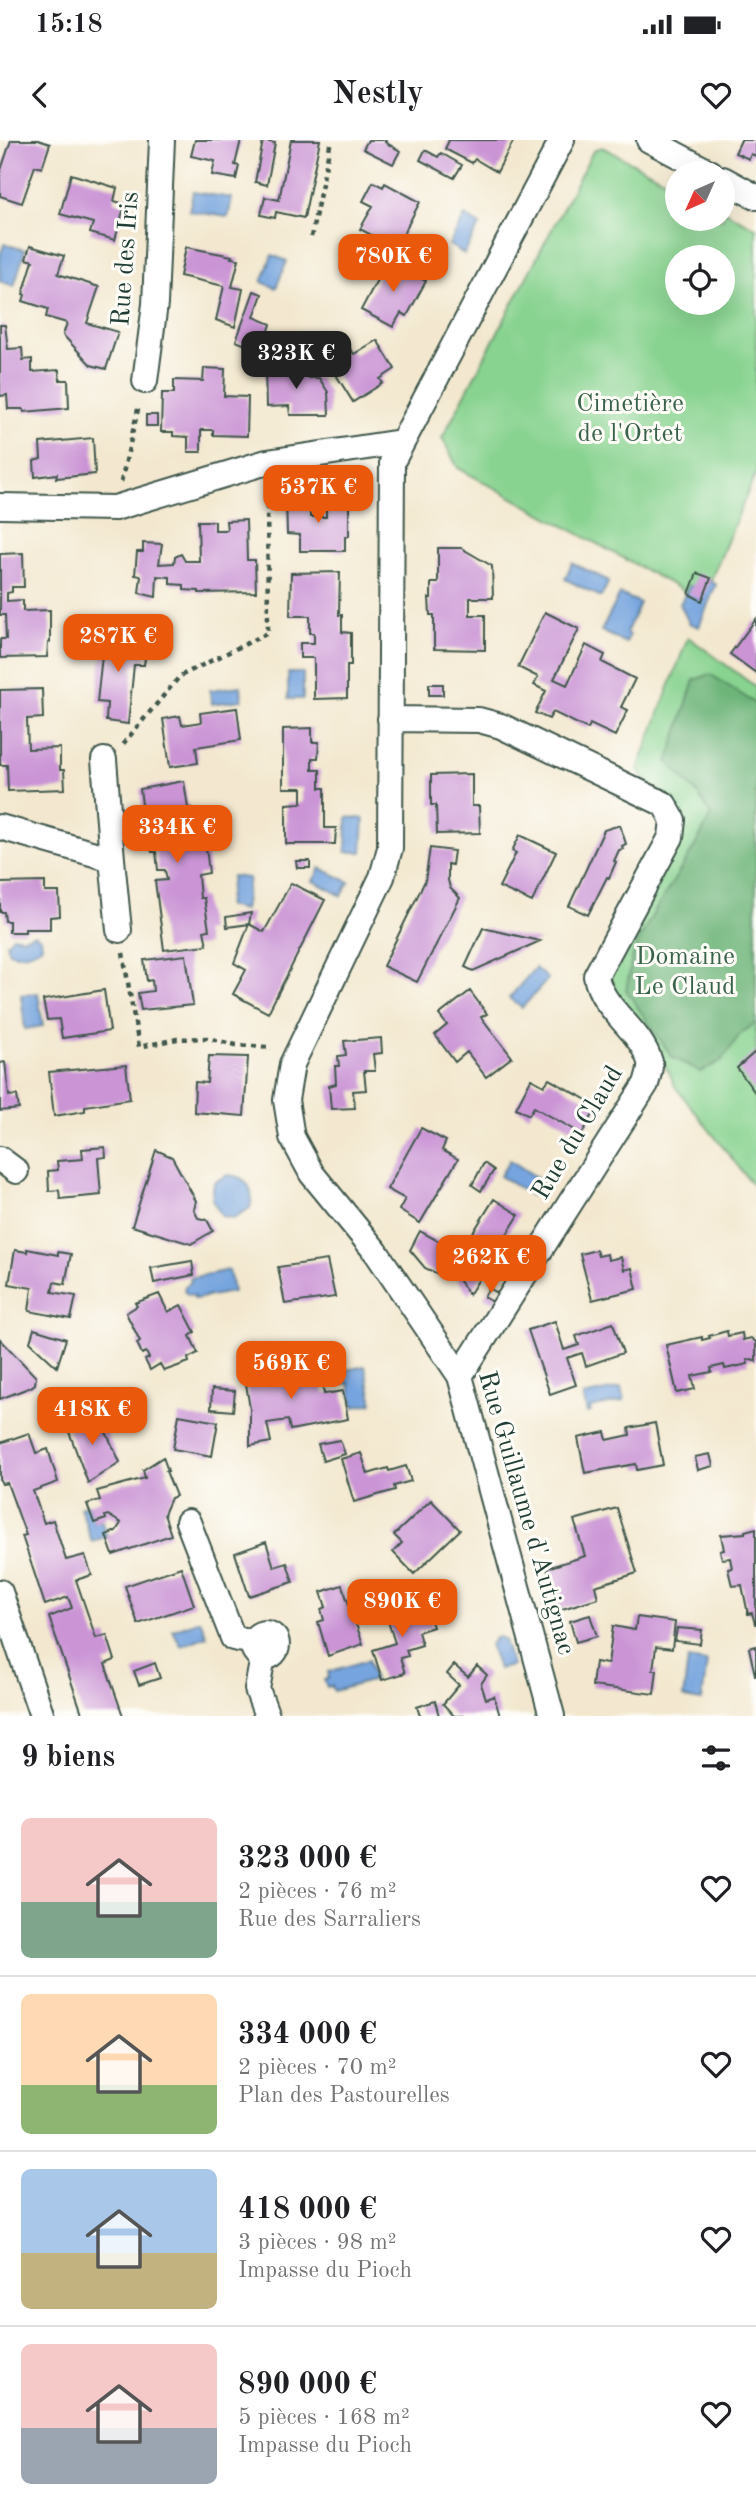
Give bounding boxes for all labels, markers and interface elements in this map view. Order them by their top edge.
text: 15:18 [35,12,103,38]
icon: back [21,76,59,114]
icon: heart [697,76,735,114]
text: Nestly [332,79,424,111]
north arrow [665,161,735,231]
map controls [665,161,735,315]
street label: Rue des Iris [108,191,144,327]
pin: 780K € [336,234,450,294]
text: 780K € [354,245,432,268]
button: locate [665,245,735,315]
pin: 323K € [239,331,353,391]
text: 323K € [257,342,335,365]
park label: Cimetière de l'Ortet [576,391,684,447]
pin: 537K € [261,466,375,525]
text: 537K € [279,476,357,499]
pin: 287K € [61,615,175,674]
text: 287K € [79,625,157,648]
pin: 334K € [120,806,234,865]
text: 334K € [138,816,216,839]
park label: Domaine Le Claud [634,944,736,1000]
street label: Rue du Claud [528,1061,628,1205]
pin: 262K € [434,1236,548,1295]
text: 262K € [452,1246,530,1269]
pin: 569K € [234,1342,348,1401]
text: 569K € [252,1352,330,1375]
street label: Rue Guillaume d'Autignac [473,1368,579,1658]
pin: 418K € [35,1388,149,1447]
text: 418K € [53,1398,131,1421]
pin: 890K € [345,1580,459,1639]
text: 890K € [363,1590,441,1613]
icon: filters [697,1739,735,1777]
text: 9 biens [21,1743,115,1773]
text: 323 000 € [238,1844,377,1874]
icon: home [77,1846,161,1930]
icon: heart [697,1869,735,1907]
text: 2 pièces · 76 m² [238,1880,397,1903]
text: Rue des Sarraliers [238,1908,421,1931]
text: 334 000 € [238,2020,377,2050]
icon: home [77,2022,161,2106]
icon: heart [697,2045,735,2083]
text: 2 pièces · 70 m² [238,2056,397,2079]
text: Plan des Pastourelles [238,2084,450,2107]
text: 418 000 € [238,2195,377,2225]
icon: home [77,2197,161,2281]
icon: heart [697,2220,735,2258]
text: 3 pièces · 98 m² [238,2231,397,2254]
text: Impasse du Pioch [238,2259,412,2282]
text: 890 000 € [238,2370,377,2400]
icon: home [77,2372,161,2456]
icon: heart [697,2395,735,2433]
text: 5 pièces · 168 m² [238,2406,410,2429]
text: Impasse du Pioch [238,2434,412,2457]

